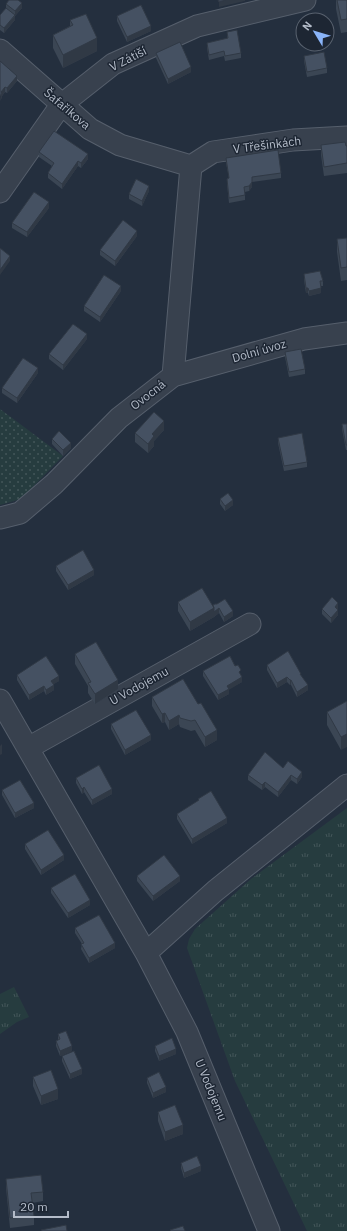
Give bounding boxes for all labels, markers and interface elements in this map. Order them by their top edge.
north arrow [295,12,335,52]
text: N [299,18,315,33]
street label: V Zátiší [107,43,149,74]
street label: Šafaříkova [41,85,94,133]
street label: V Třešinkách [232,133,302,156]
street label: Dolní úvoz [230,336,288,365]
street label: Ovocná [127,376,169,413]
street label: U Vodojemu [107,663,171,708]
street label: U Vodojemu [192,1057,231,1123]
scale bar [14,1193,68,1219]
text: 20 m [20,1199,48,1214]

